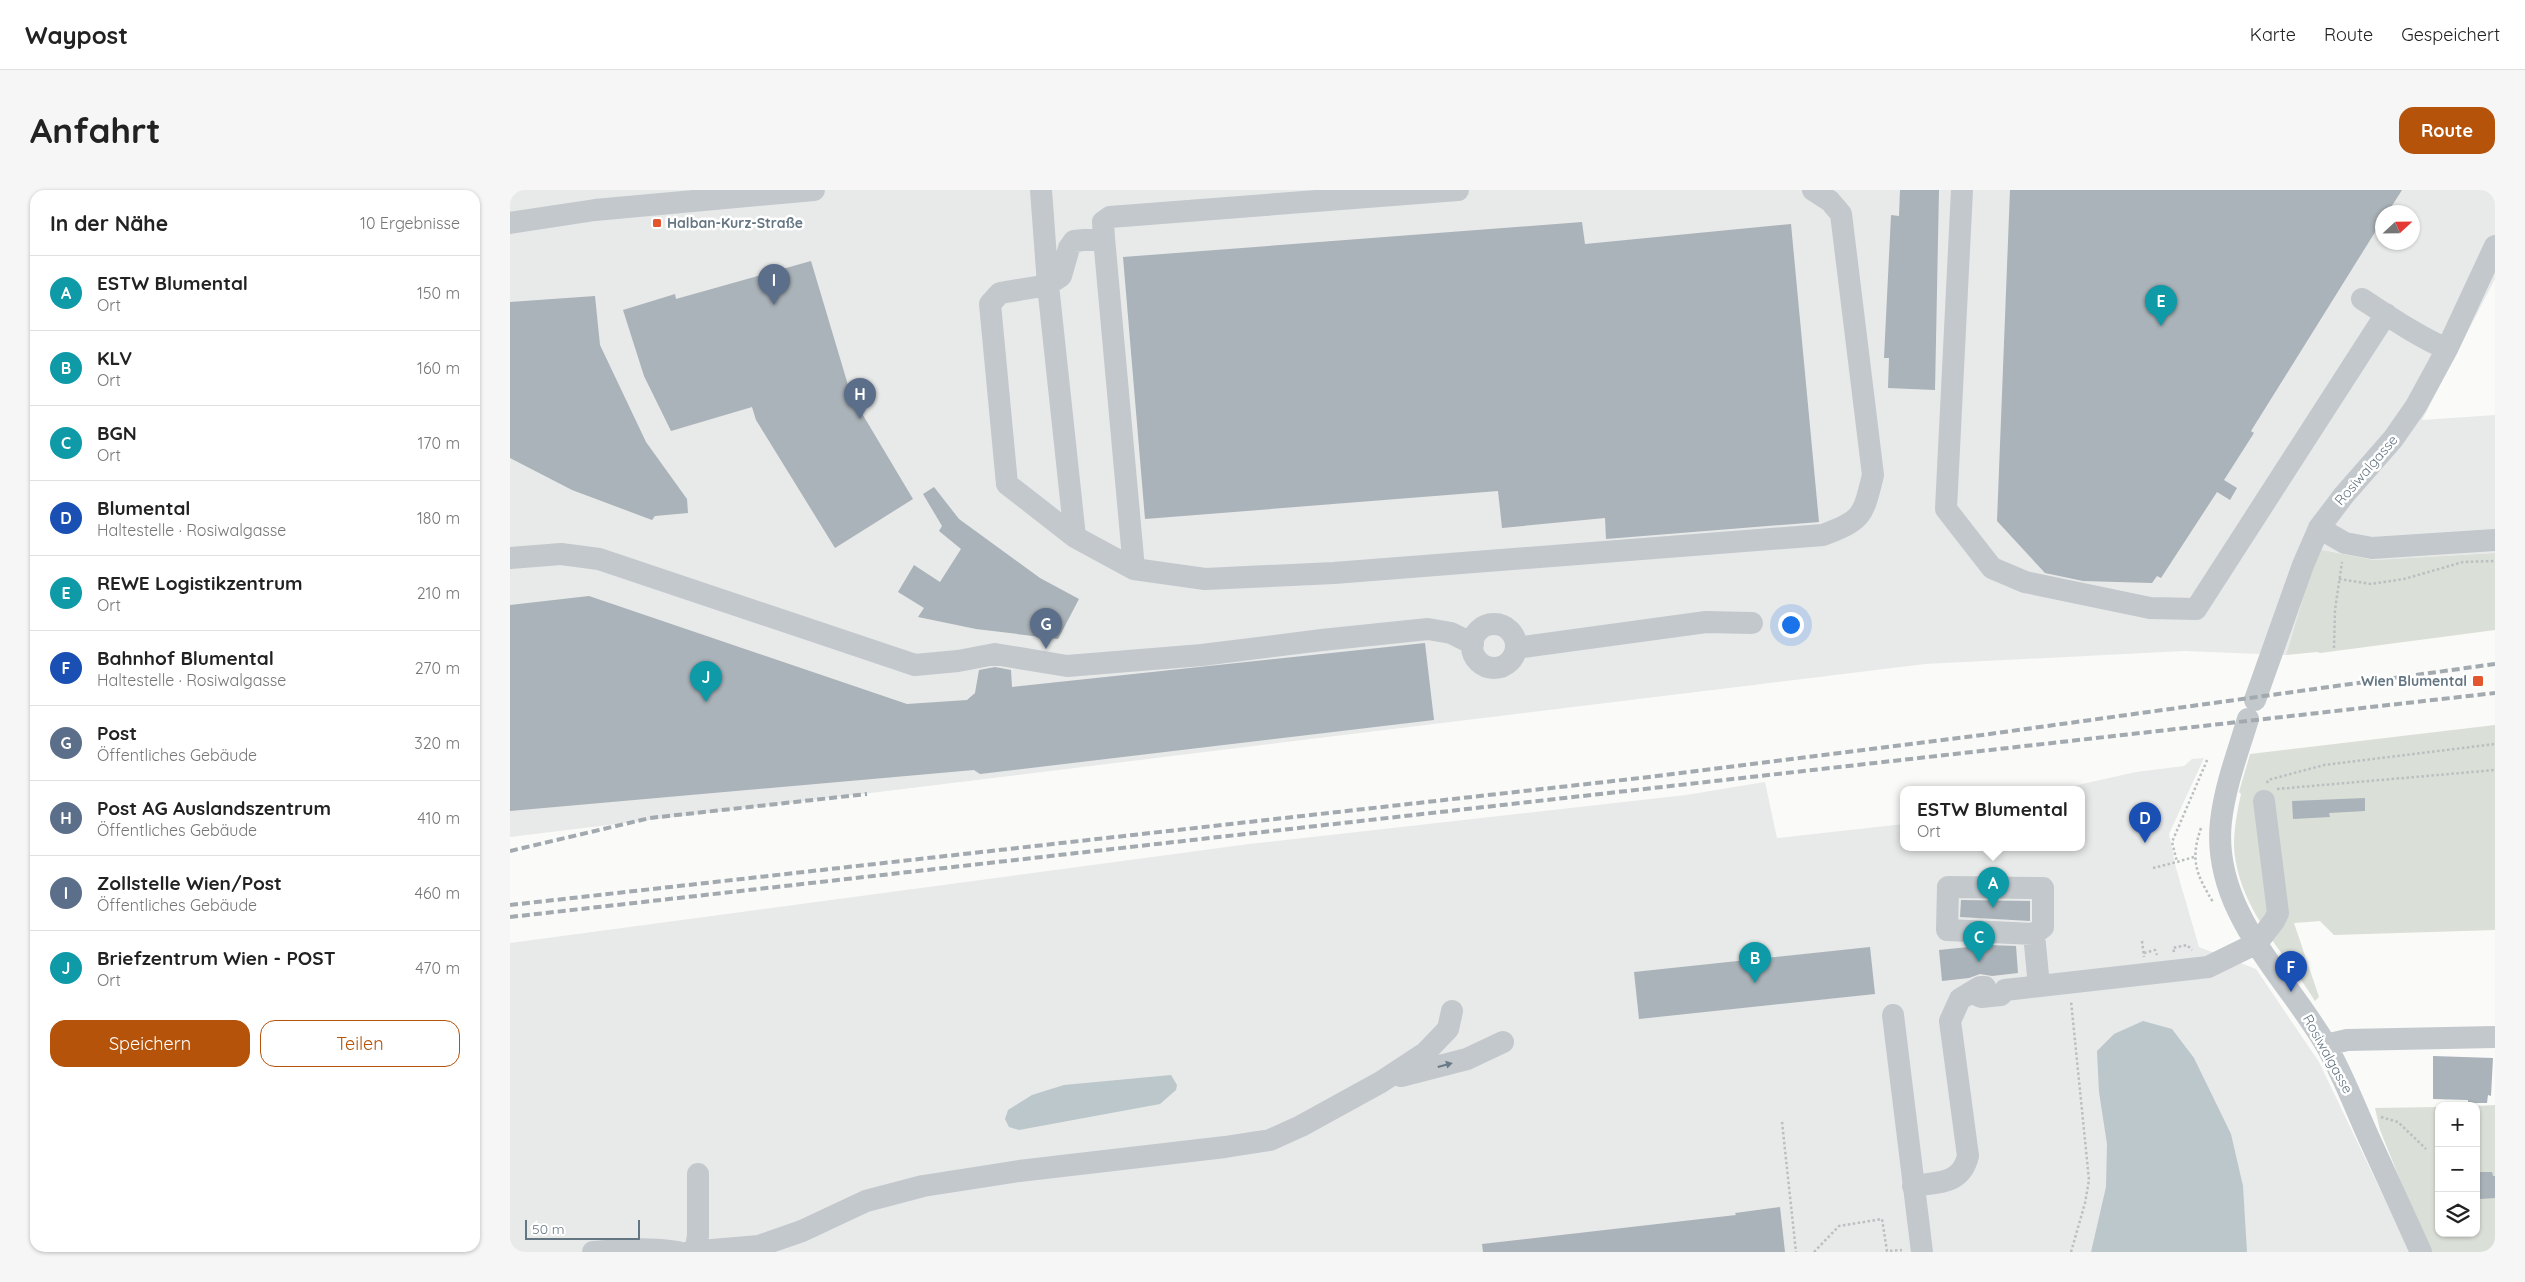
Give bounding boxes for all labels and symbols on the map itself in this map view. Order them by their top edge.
north arrow [2375,205,2420,250]
place label: Halban-Kurz-Straße [667,214,803,232]
marker: Halban-Kurz-Straße [651,217,663,229]
pin: I [758,264,790,305]
pin: E [2145,285,2177,326]
pin: H [844,378,876,419]
street label: Rosiwalgasse [2330,431,2402,509]
pin: G [1030,608,1062,649]
your location [1778,612,1804,638]
pin: J [690,661,722,702]
place label: Wien Blumental [2361,672,2467,690]
marker: Wien Blumental [2471,674,2485,688]
pin: D [2129,802,2161,843]
pin: A [1977,867,2009,908]
pin: C [1963,921,1995,962]
pin: B [1739,942,1771,983]
pin: F [2275,951,2307,992]
street label: Rosiwalgasse [2299,1011,2357,1097]
one-way arrow [1437,1061,1452,1069]
scale bar [525,1217,640,1240]

